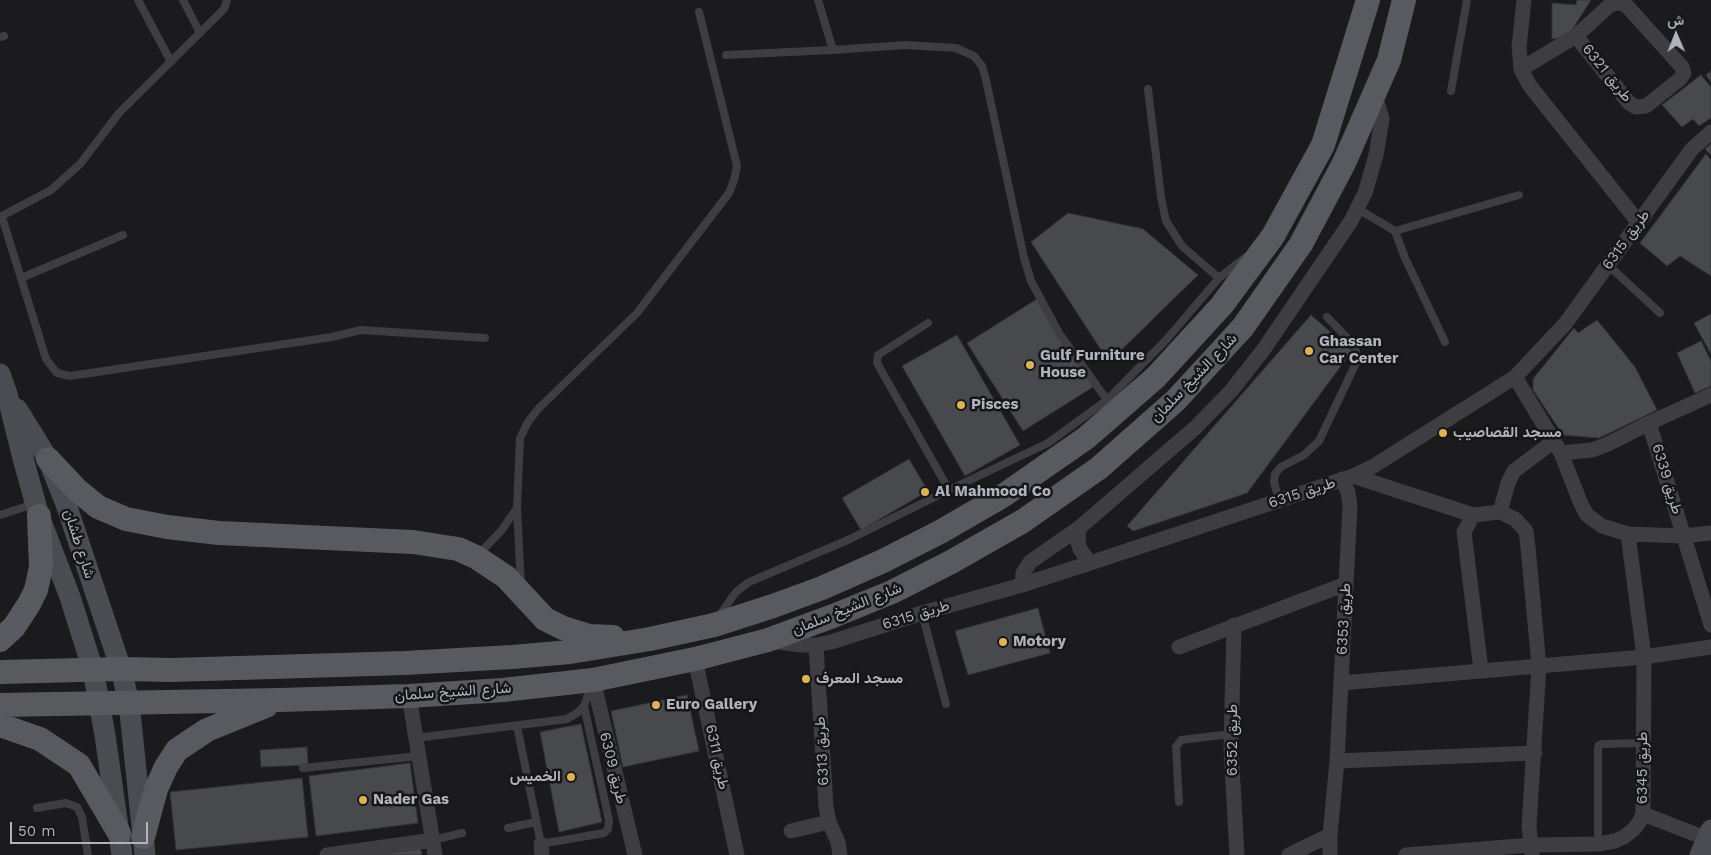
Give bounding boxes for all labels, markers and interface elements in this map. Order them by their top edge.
north arrow [1651,10,1701,60]
text: ش [1667,12,1684,28]
street label: طريق 6321 [1578,40,1636,106]
street label: طريق 6315 [1598,207,1654,273]
street label: شارع الشيخ سلمان [1147,330,1241,426]
place label: Ghassan Car Center [1319,333,1398,368]
marker: Ghassan Car Center [1303,345,1315,357]
place label: Gulf Furniture House [1040,347,1145,382]
marker: Gulf Furniture House [1024,359,1036,371]
place label: Pisces [971,396,1019,414]
marker: Pisces [955,399,967,411]
place label: مسجد القصاصيب [1453,424,1562,442]
marker: مسجد القصاصيب [1437,427,1449,439]
street label: طريق 6339 [1648,442,1686,516]
street label: طريق 6315 [1266,474,1338,512]
place label: Al Mahmood Co [935,483,1051,501]
marker: Al Mahmood Co [919,486,931,498]
street label: شارع طشان [59,507,99,581]
street label: شارع الشيخ سلمان [790,579,904,639]
street label: طريق 6353 [1333,582,1355,656]
street label: طريق 6315 [880,596,952,634]
place label: Motory [1013,633,1066,651]
marker: Motory [997,636,1009,648]
place label: مسجد المعرف [816,670,903,688]
marker: مسجد المعرف [800,673,812,685]
street label: شارع الشيخ سلمان [394,679,512,705]
place label: Euro Gallery [666,696,757,714]
marker: Euro Gallery [650,699,662,711]
street label: طريق 6352 [1224,704,1242,776]
street label: طريق 6313 [811,716,833,786]
street label: طريق 6311 [701,723,733,791]
street label: طريق 6309 [595,730,631,806]
street label: طريق 6345 [1634,732,1652,804]
place label: الخميس [510,768,561,786]
marker: الخميس [565,771,577,783]
place label: Nader Gas [373,791,449,809]
marker: Nader Gas [357,794,369,806]
scale bar [12,812,150,844]
text: 50 m [18,822,55,840]

